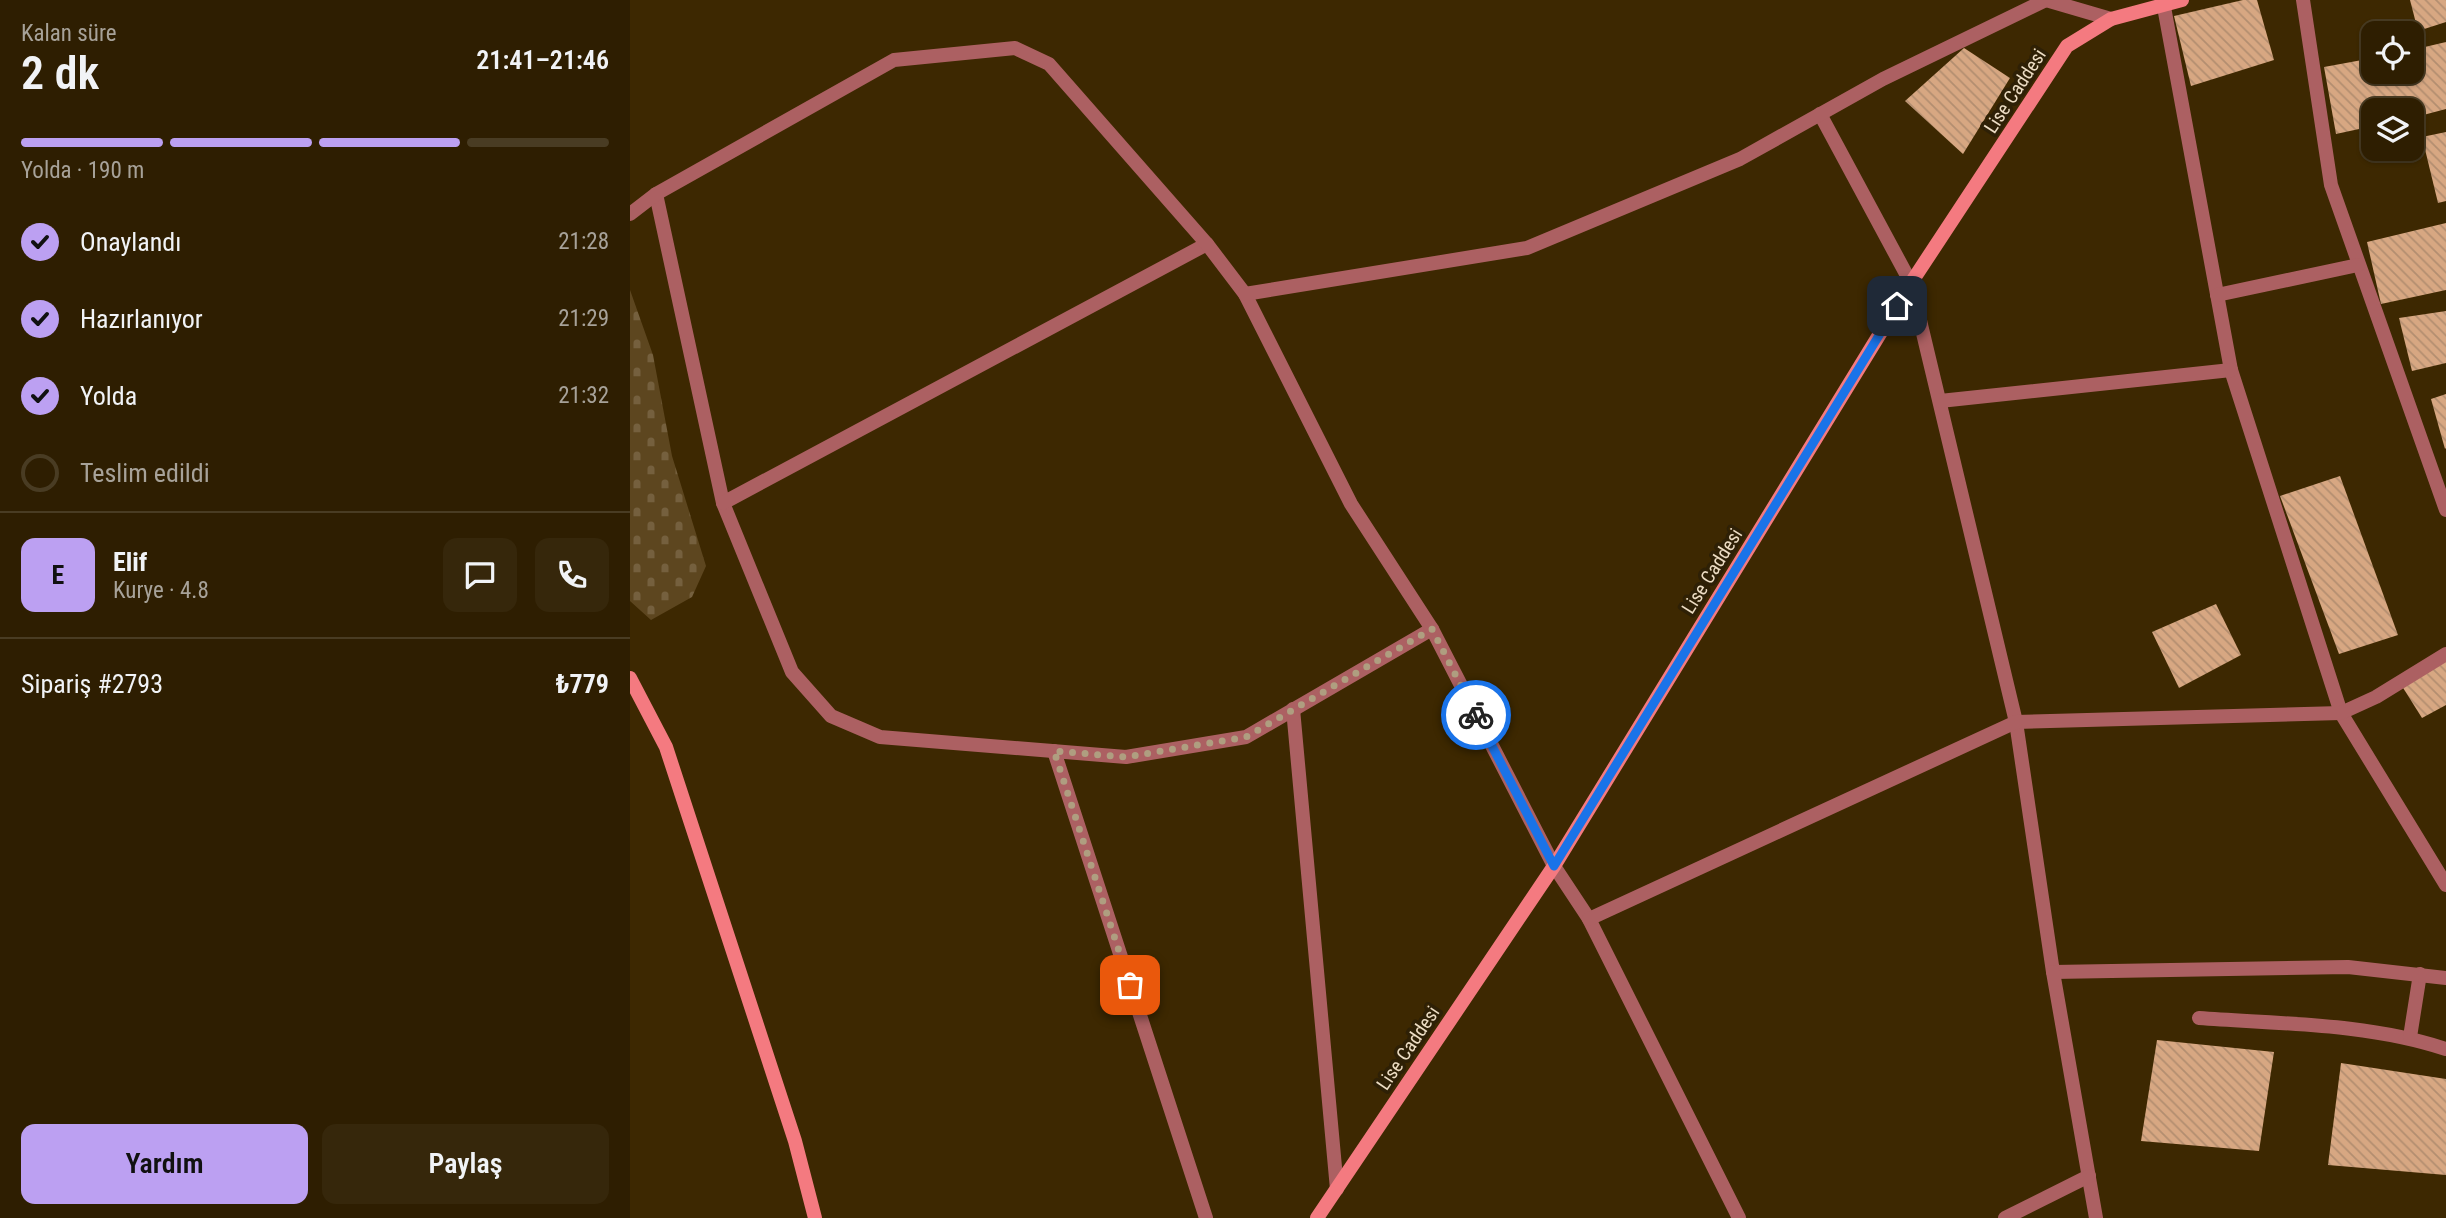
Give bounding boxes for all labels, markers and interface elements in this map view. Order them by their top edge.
text: Kalan süre [21,20,116,47]
map controls [2361,21,2424,161]
button: locate [2361,21,2424,84]
street label: Lise Caddesi [1979,44,2051,138]
text: 21:41–21:46 [476,45,609,75]
text: 2 dk [21,46,99,100]
button: layers [2361,98,2424,161]
text: Yolda · 190 m [21,157,144,184]
icon: check [21,223,59,261]
text: Onaylandı [80,227,181,257]
text: 21:28 [558,228,609,255]
pin [1867,276,1927,336]
icon: home [1878,287,1916,325]
icon: check [21,300,59,338]
text: Hazırlanıyor [80,304,203,334]
text: 21:29 [558,305,609,332]
icon: check [21,377,59,415]
text: Yolda [80,381,137,411]
text: 21:32 [558,382,609,409]
text: Teslim edildi [80,458,210,488]
street label: Lise Caddesi [1677,524,1747,618]
button: chat [443,538,517,612]
button: phone [535,538,609,612]
text: Elif [113,547,147,577]
text: E [52,560,64,590]
text: Kurye · 4.8 [113,577,209,604]
text: Sipariş #2793 [21,669,163,699]
text: ₺779 [556,669,609,699]
courier [1441,680,1511,750]
icon: bike [1457,696,1495,734]
pin [1100,955,1160,1015]
icon: bag [1111,966,1149,1004]
street label: Lise Caddesi [1372,1002,1444,1094]
button: Yardım [21,1124,308,1204]
button: Paylaş [322,1124,609,1204]

